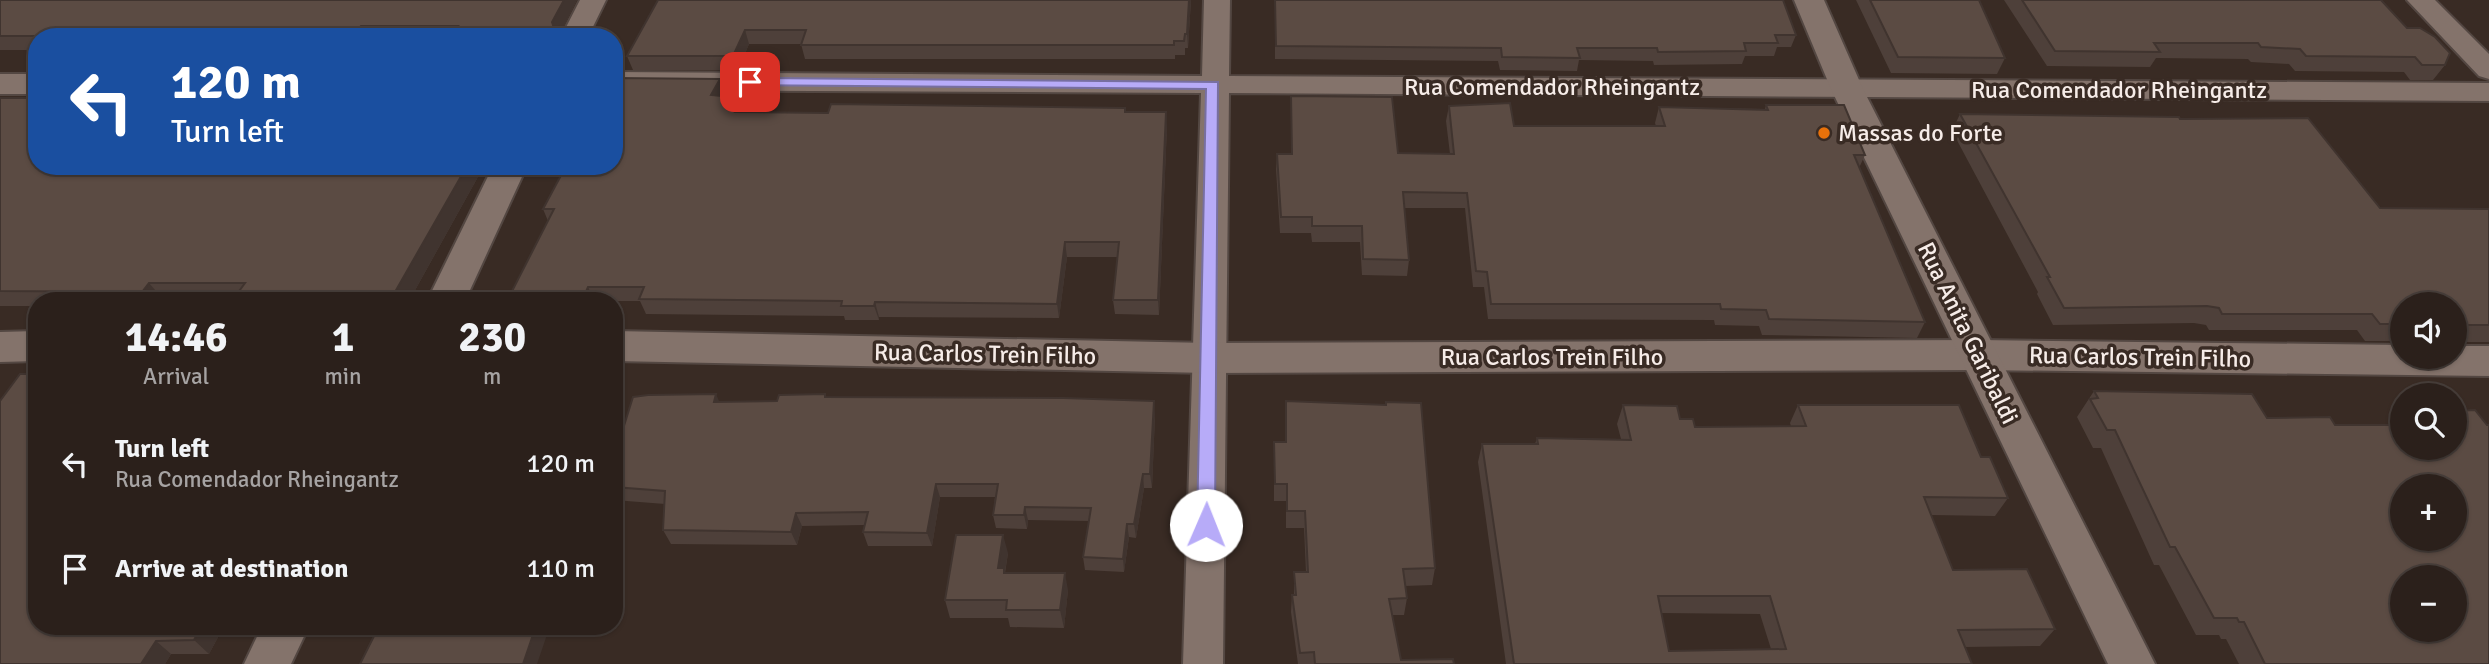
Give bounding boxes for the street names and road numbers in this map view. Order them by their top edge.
street label: Rua Comendador Rheingantz [1404,72,1700,102]
street label: Rua Comendador Rheingantz [1971,75,2267,105]
street label: Rua Anita Garibaldi [1911,237,2025,429]
street label: Rua Carlos Trein Filho [874,337,1096,371]
street label: Rua Carlos Trein Filho [2029,340,2251,374]
street label: Rua Carlos Trein Filho [1441,342,1663,372]

